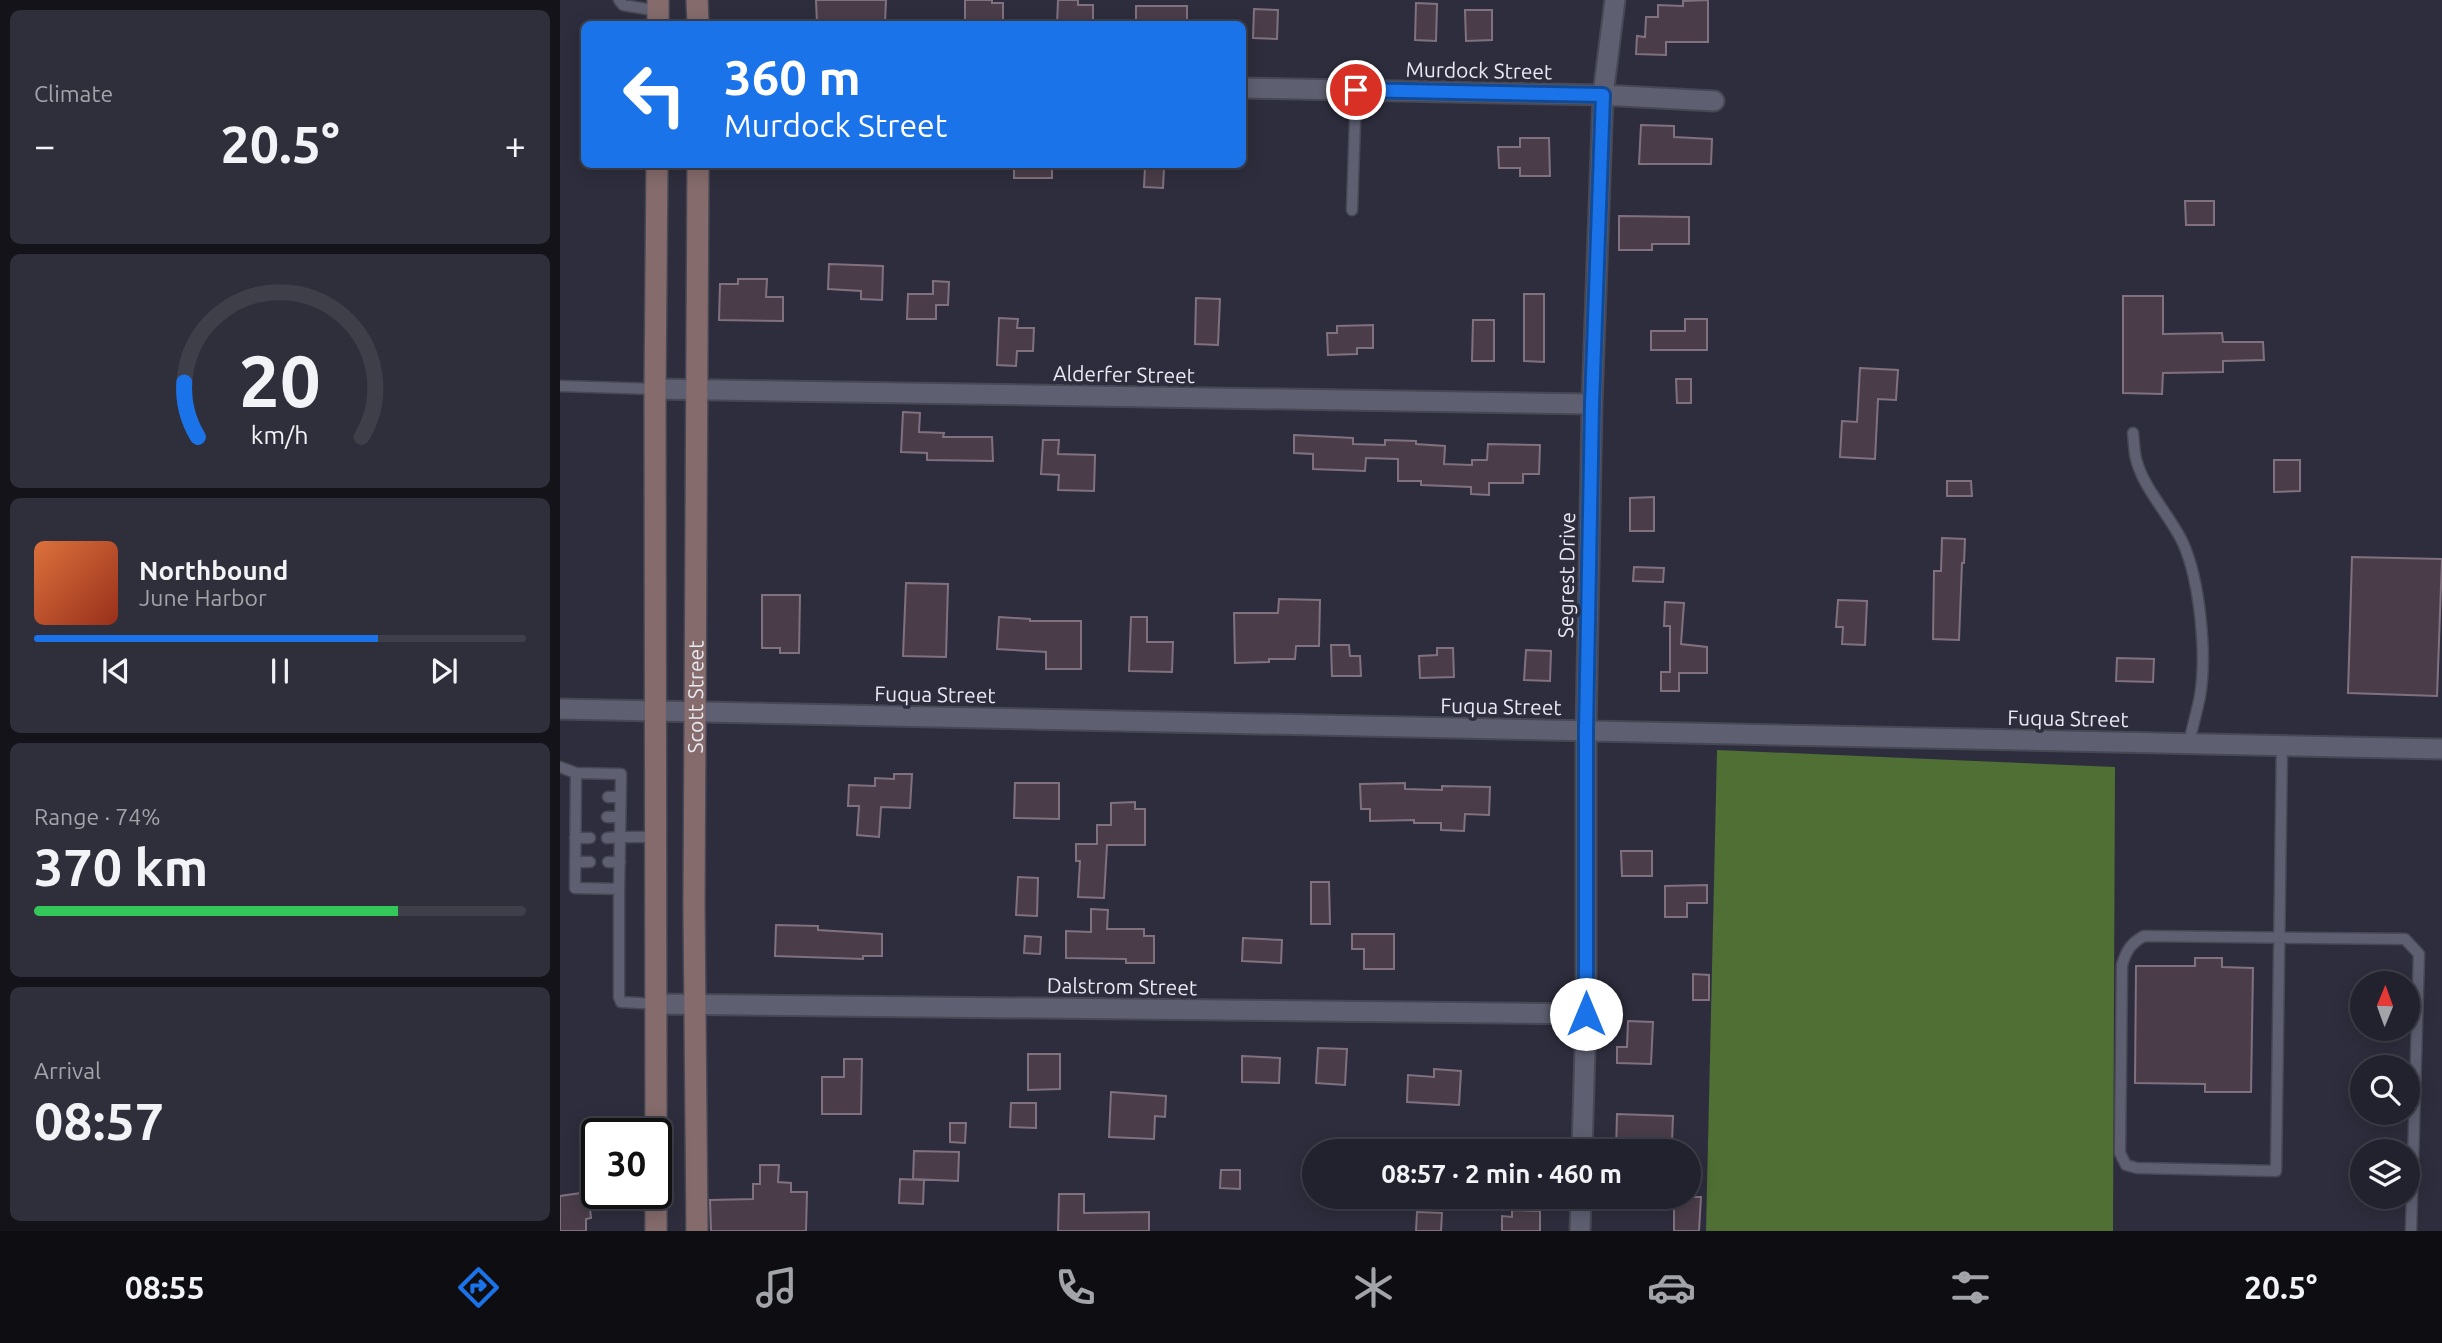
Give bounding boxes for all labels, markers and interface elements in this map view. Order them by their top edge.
icon: left [609,49,700,140]
text: 360 m [724,49,861,104]
street label: Murdock Street [1406,57,1552,83]
pin [1326,60,1386,120]
icon: arrive [1337,71,1375,109]
text: Climate [34,81,113,106]
text: Murdock Street [724,107,947,143]
text: 20.5° [220,115,340,173]
text: − [34,124,55,166]
text: + [505,124,526,166]
text: 20 [239,340,321,422]
street label: Alderfer Street [1053,361,1195,387]
text: km/h [251,421,309,449]
street label: Segrest Drive [1553,512,1579,638]
text: Northbound [139,556,288,585]
text: June Harbor [139,585,267,610]
street label: Scott Street [683,640,707,754]
icon: previous [97,652,135,690]
icon: pause [261,652,299,690]
icon: next [425,652,463,690]
street label: Fuqua Street [874,681,996,707]
street label: Fuqua Street [1440,693,1562,719]
street label: Fuqua Street [2007,705,2129,731]
text: Range · 74% [34,804,161,829]
text: 370 km [34,838,208,896]
north arrow [2350,971,2420,1041]
map controls [2350,971,2420,1209]
street label: Dalstrom Street [1047,973,1197,999]
position arrow [1549,977,1623,1051]
button: search [2350,1055,2420,1125]
text: Arrival [34,1058,101,1083]
text: 08:57 [34,1092,164,1150]
speed limit sign: 30 [581,1118,672,1209]
button: layers [2350,1139,2420,1209]
text: 08:57 · 2 min · 460 m [1381,1159,1622,1188]
icon: directions [454,1263,503,1312]
icon: music [752,1263,801,1312]
icon: phone [1051,1263,1100,1312]
icon: climate [1349,1263,1398,1312]
icon: car [1647,1263,1696,1312]
icon: filters [1946,1263,1995,1312]
text: 08:55 [125,1269,205,1305]
text: 20.5° [2244,1269,2317,1305]

